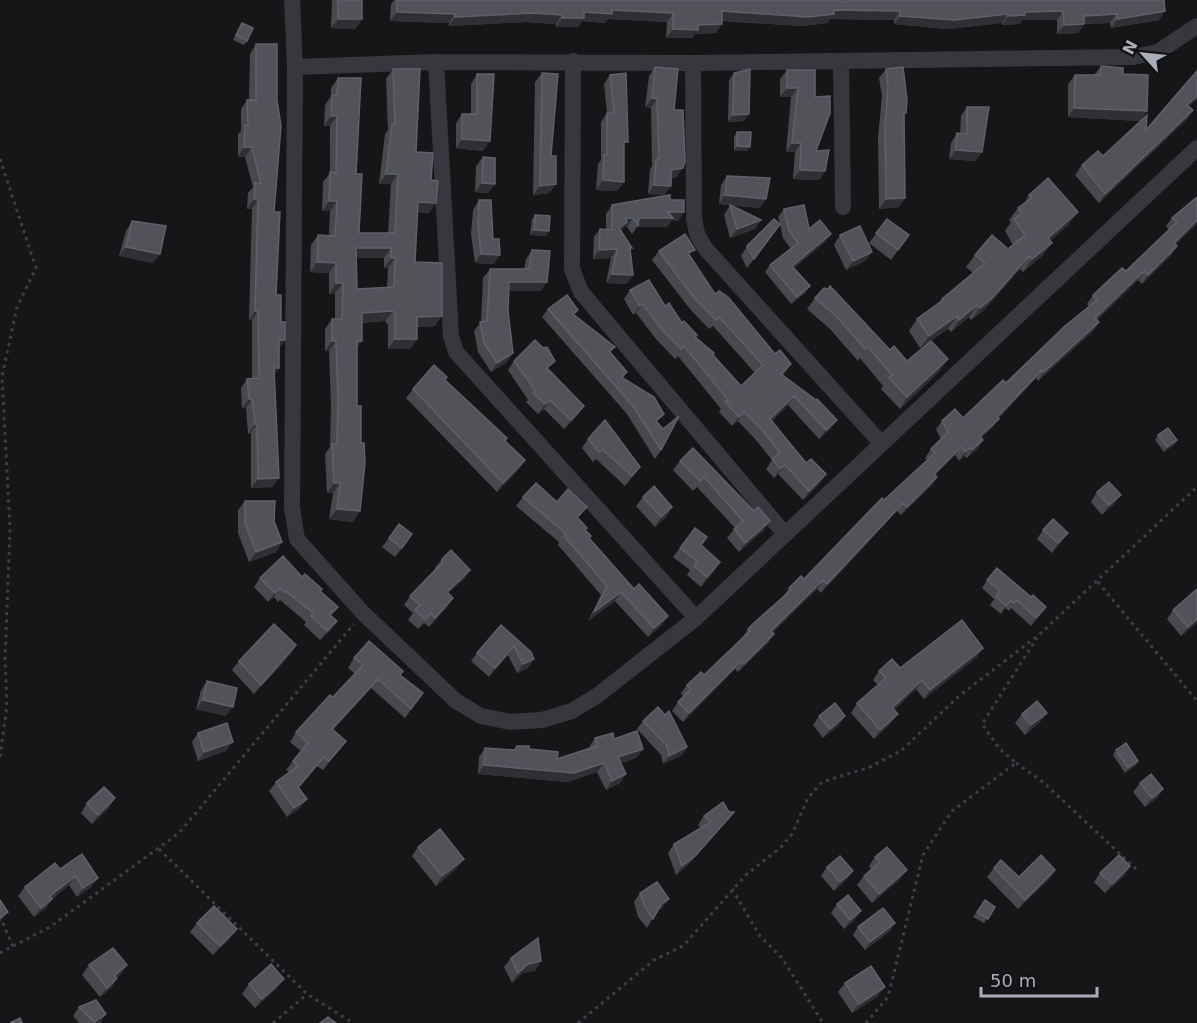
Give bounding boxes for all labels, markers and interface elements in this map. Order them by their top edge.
north arrow [1113,24,1173,84]
text: N [1119,37,1142,58]
scale bar [981,960,1096,998]
text: 50 m [990,970,1036,991]

